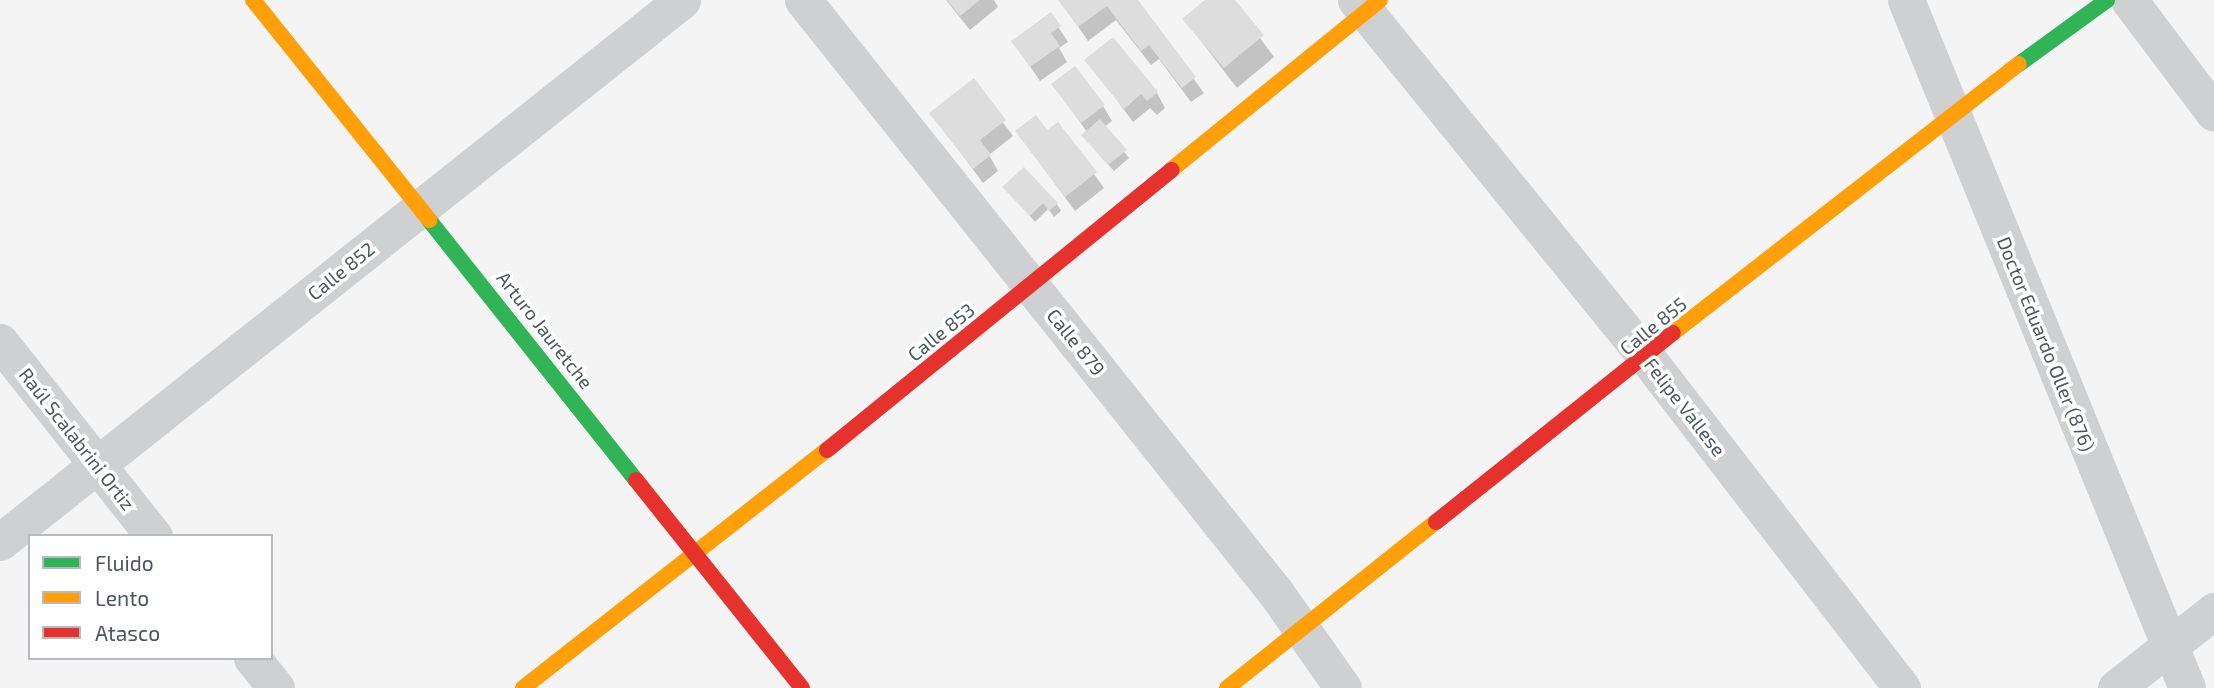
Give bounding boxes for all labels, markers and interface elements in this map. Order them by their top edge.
street label: Doctor Eduardo Oller (876) [1992,233,2100,455]
street label: Calle 852 [303,237,379,305]
street label: Arturo Jauretche [492,267,598,393]
street label: Calle 855 [1615,292,1691,360]
street label: Calle 853 [903,298,979,366]
street label: Calle 879 [1042,304,1110,380]
street label: Felipe Vallese [1639,353,1731,461]
street label: Raúl Scalabrini Ortiz [14,363,140,515]
legend [28,534,273,660]
text: Fluido [95,550,154,575]
text: Lento [95,585,149,610]
text: Atasco [95,620,160,645]

